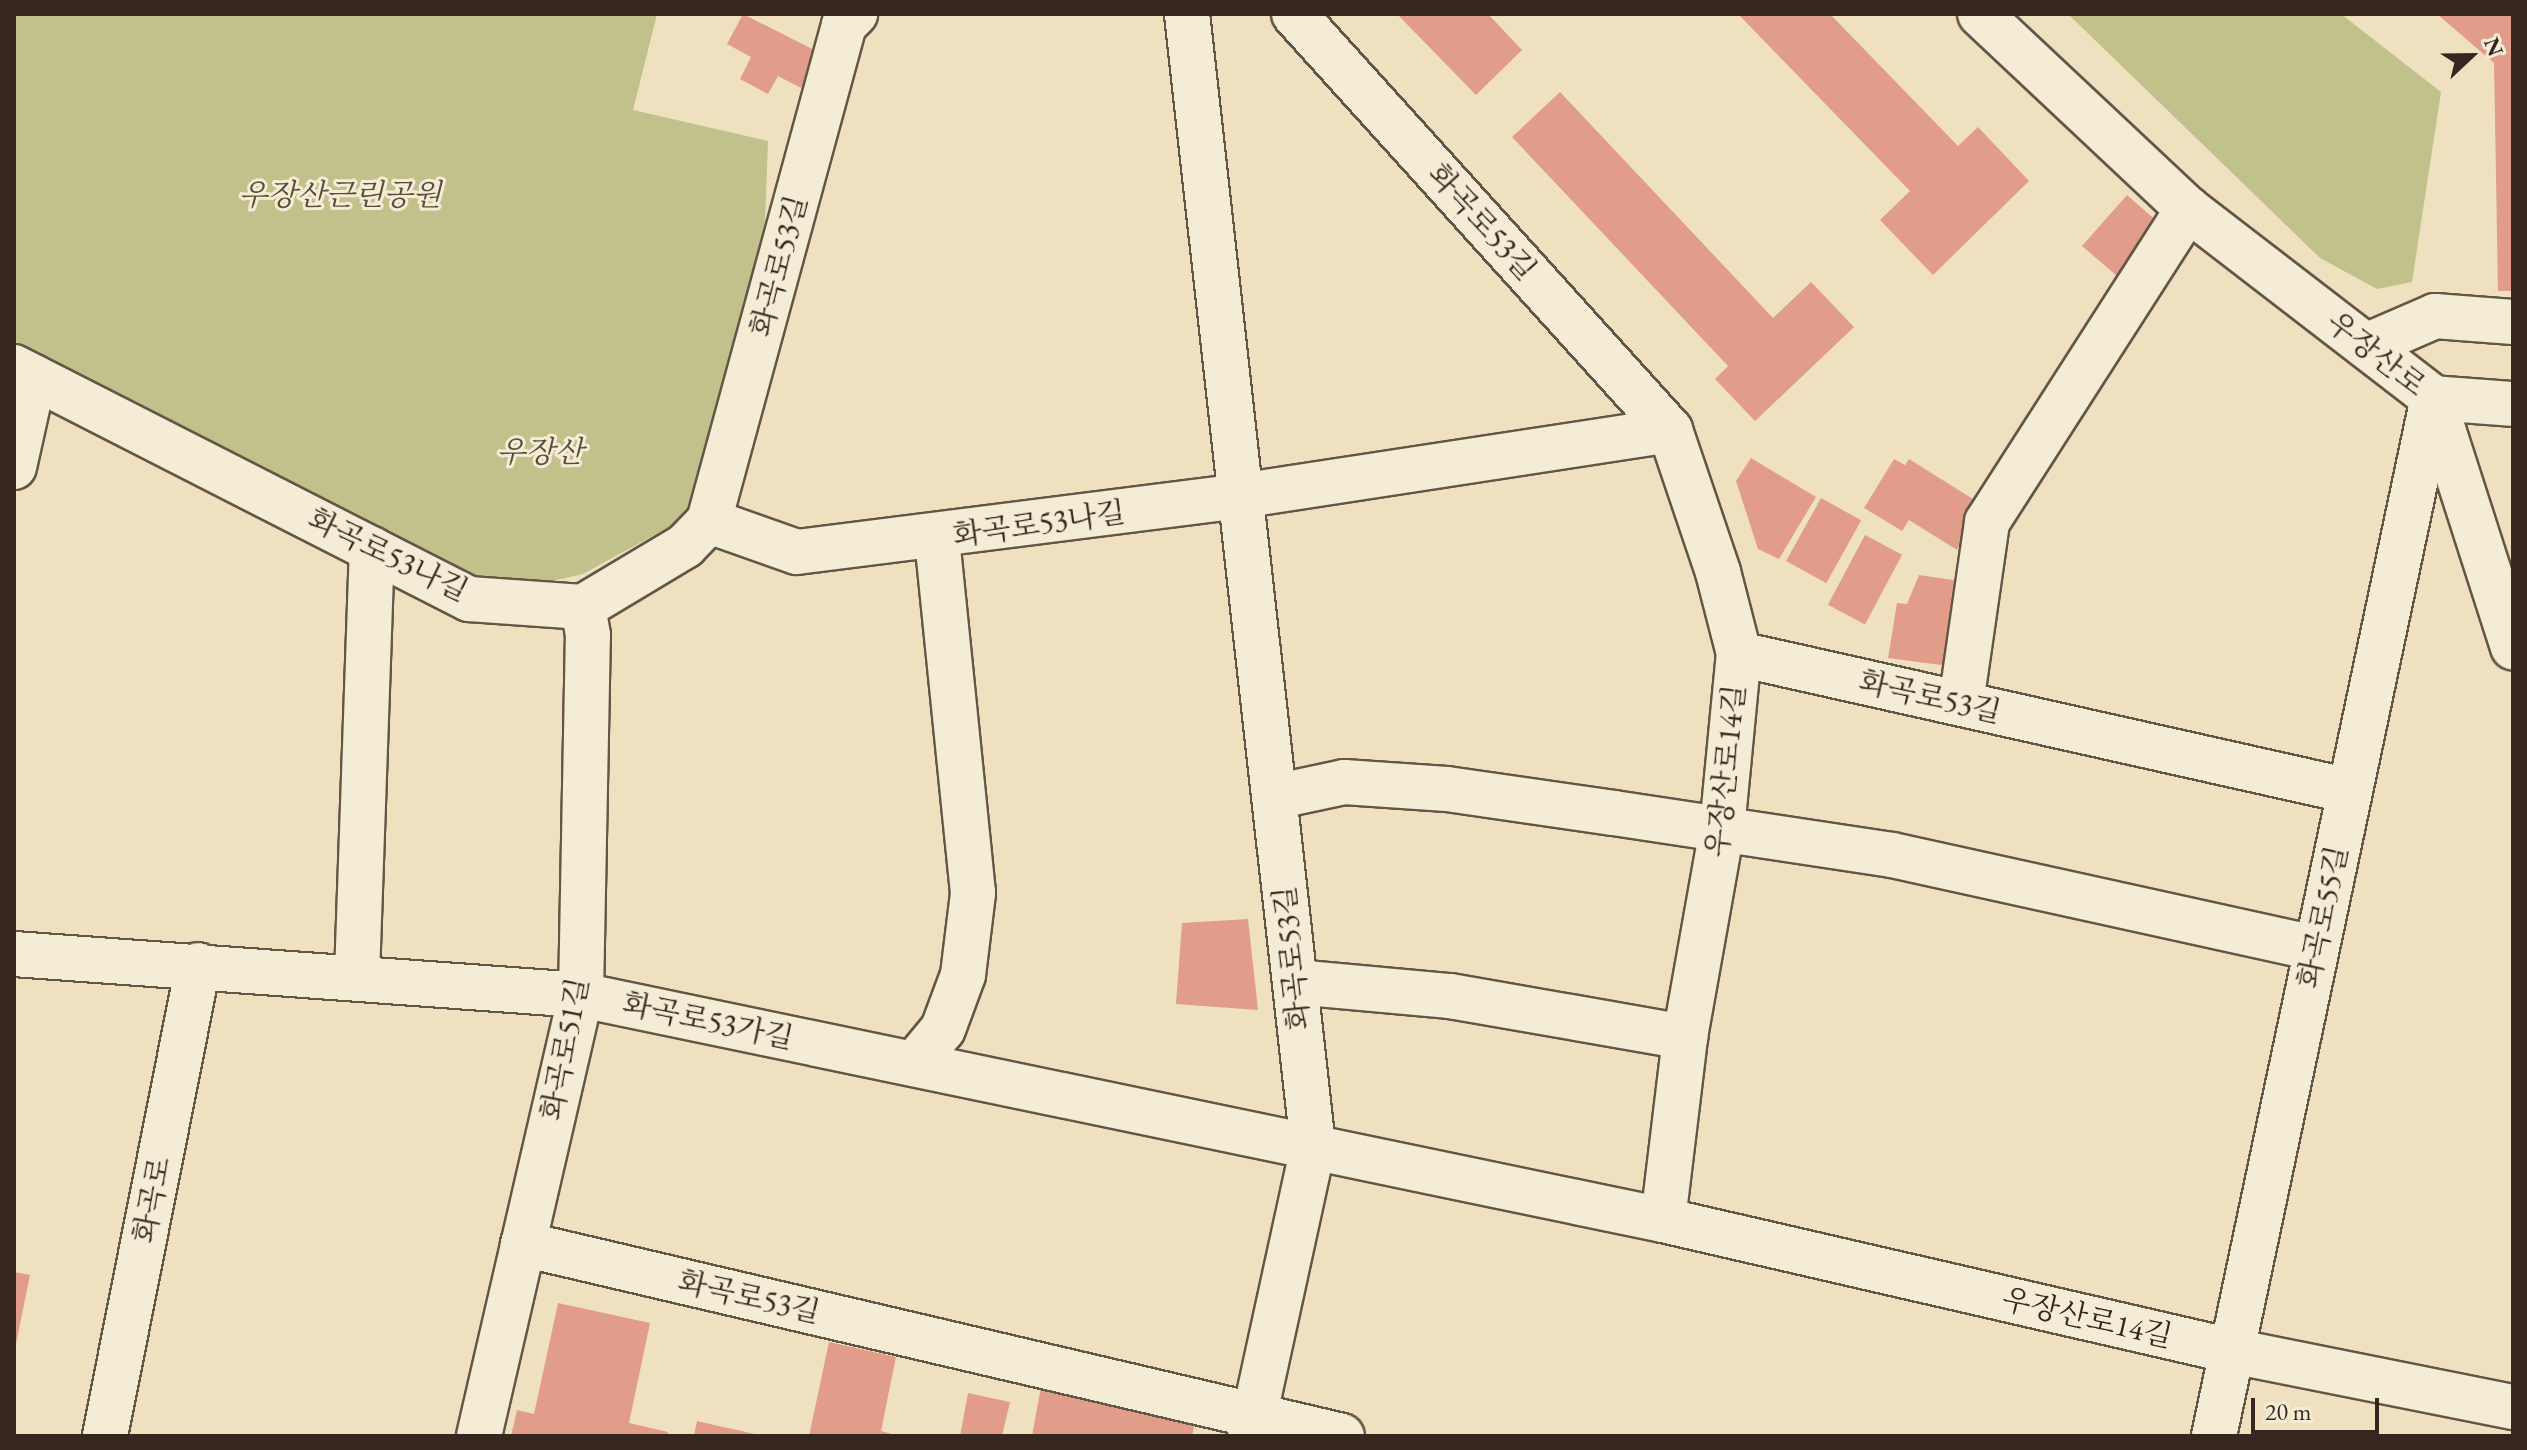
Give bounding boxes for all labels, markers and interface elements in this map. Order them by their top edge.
north arrow [2431,16,2511,96]
text: N [2477,33,2510,61]
street label: 화곡로53길 [1420,156,1544,288]
park label: 우장산근린공원 [239,177,441,213]
street label: 화곡로53길 [743,191,815,341]
street label: 우장산로 [2319,304,2433,404]
park label: 우장산 [497,434,583,470]
street label: 화곡로53나길 [950,494,1128,554]
street label: 화곡로53나길 [302,501,474,609]
street label: 화곡로53길 [1855,663,2005,731]
street label: 우장산로14길 [1699,683,1753,859]
street label: 화곡로55길 [2290,842,2356,992]
street label: 화곡로53길 [1267,884,1317,1032]
street label: 화곡로51길 [534,975,596,1123]
street label: 화곡로53가길 [619,985,797,1057]
street label: 화곡로 [126,1154,178,1246]
street label: 화곡로53길 [674,1263,824,1331]
street label: 우장산로14길 [1998,1281,2176,1355]
scale bar [2255,1382,2383,1432]
text: 20 m [2265,1396,2312,1427]

